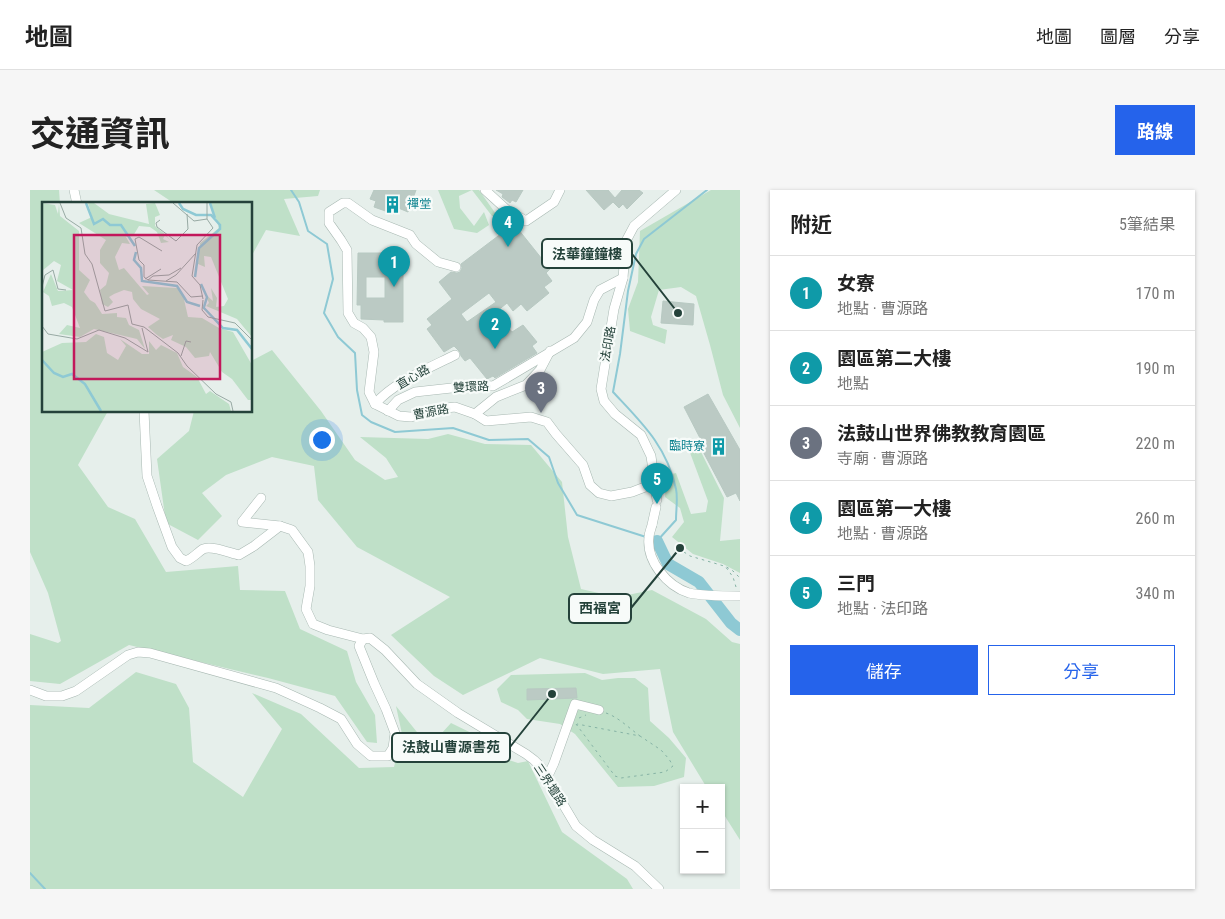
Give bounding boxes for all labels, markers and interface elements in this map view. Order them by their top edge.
text: 地圖 [25,23,73,51]
text: 地圖 [1036,26,1072,47]
text: 圖層 [1100,26,1136,47]
text: 分享 [1164,26,1200,47]
button: 路線 [1115,105,1195,155]
text: 交通資訊 [30,114,170,155]
building icon: 禪堂 [383,194,403,214]
place label: 禪堂 [407,197,431,211]
inset map [42,202,252,412]
pin: 4 [492,206,524,247]
text: 附近 [790,213,832,237]
text: 5筆結果 [1119,215,1175,234]
callout: 法華鐘鐘樓 [542,239,632,268]
pin: 1 [378,246,410,287]
text: 法華鐘鐘樓 [552,246,622,262]
text: 女寮 [837,272,875,295]
text: 1 [802,284,810,303]
text: 170 m [1136,284,1175,303]
text: 地點 · 曹源路 [837,299,928,318]
pin: 2 [479,308,511,349]
street label: 法印路 [598,325,618,363]
text: 園區第二大樓 [837,347,951,370]
text: 2 [802,359,810,378]
text: 190 m [1136,359,1175,378]
street label: 直心路 [394,362,432,392]
pin: 3 [525,372,557,413]
text: 地點 [837,374,869,393]
street label: 雙環路 [453,379,489,395]
street label: 曹源路 [412,402,450,422]
text: 法鼓山世界佛教教育園區 [837,422,1046,445]
your location [309,427,335,453]
text: 3 [802,434,810,453]
text: 220 m [1136,434,1175,453]
building icon: 臨時寮 [709,436,729,456]
place label: 臨時寮 [669,439,705,453]
text: 寺廟 · 曹源路 [837,449,928,468]
pin: 5 [641,463,673,504]
text: 園區第一大樓 [837,497,951,520]
text: 4 [802,509,810,528]
text: 260 m [1136,509,1175,528]
text: 地點 · 曹源路 [837,524,928,543]
text: 三門 [837,572,875,595]
text: 5 [802,584,810,603]
text: 340 m [1136,584,1175,603]
callout: 西福宮 [569,594,631,623]
text: 地點 · 法印路 [837,599,928,618]
text: 西福宮 [579,600,621,616]
button: 儲存 [790,645,978,695]
button: 分享 [988,645,1175,695]
callout: 法鼓山曹源書苑 [392,733,510,762]
text: 法鼓山曹源書苑 [402,739,500,755]
street label: 三界壇路 [531,761,569,809]
map controls [680,784,725,874]
button: + [680,784,725,829]
button: − [680,829,725,874]

